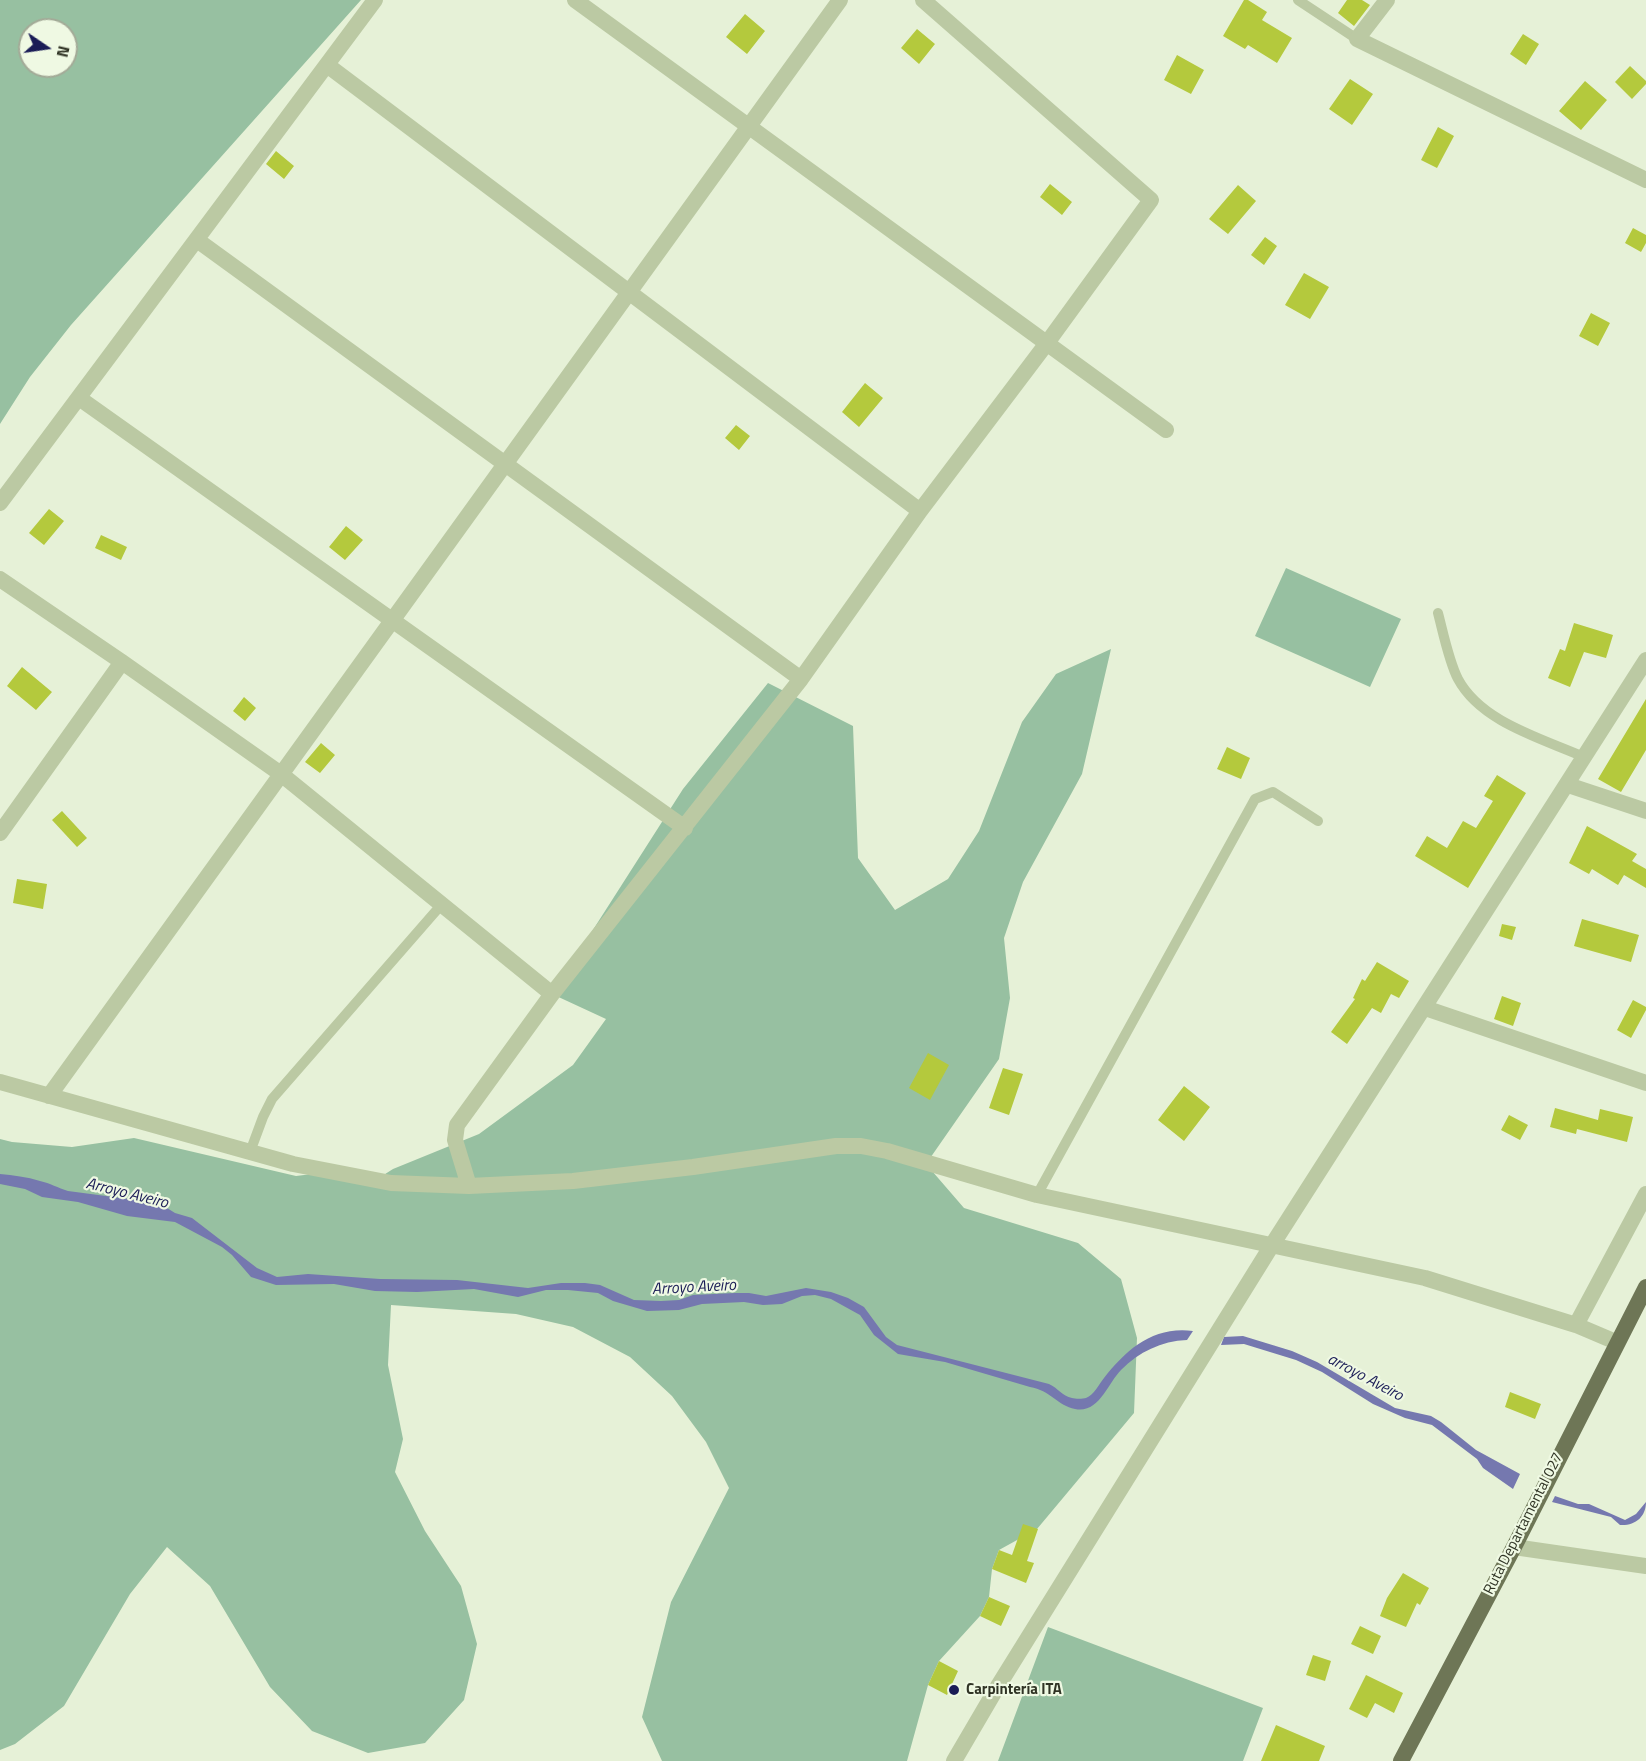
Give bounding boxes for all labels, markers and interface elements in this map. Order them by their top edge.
north arrow [18,18,78,78]
text: N [51,43,77,60]
water label: Arroyo Aveiro [84,1175,170,1213]
water label: Arroyo Aveiro [652,1276,736,1300]
water label: arroyo Aveiro [1324,1350,1406,1406]
street label: Ruta Departamental 027 [1480,1450,1568,1598]
place label: Carpintería ITA [966,1681,1062,1699]
marker: Carpintería ITA [947,1683,961,1697]

